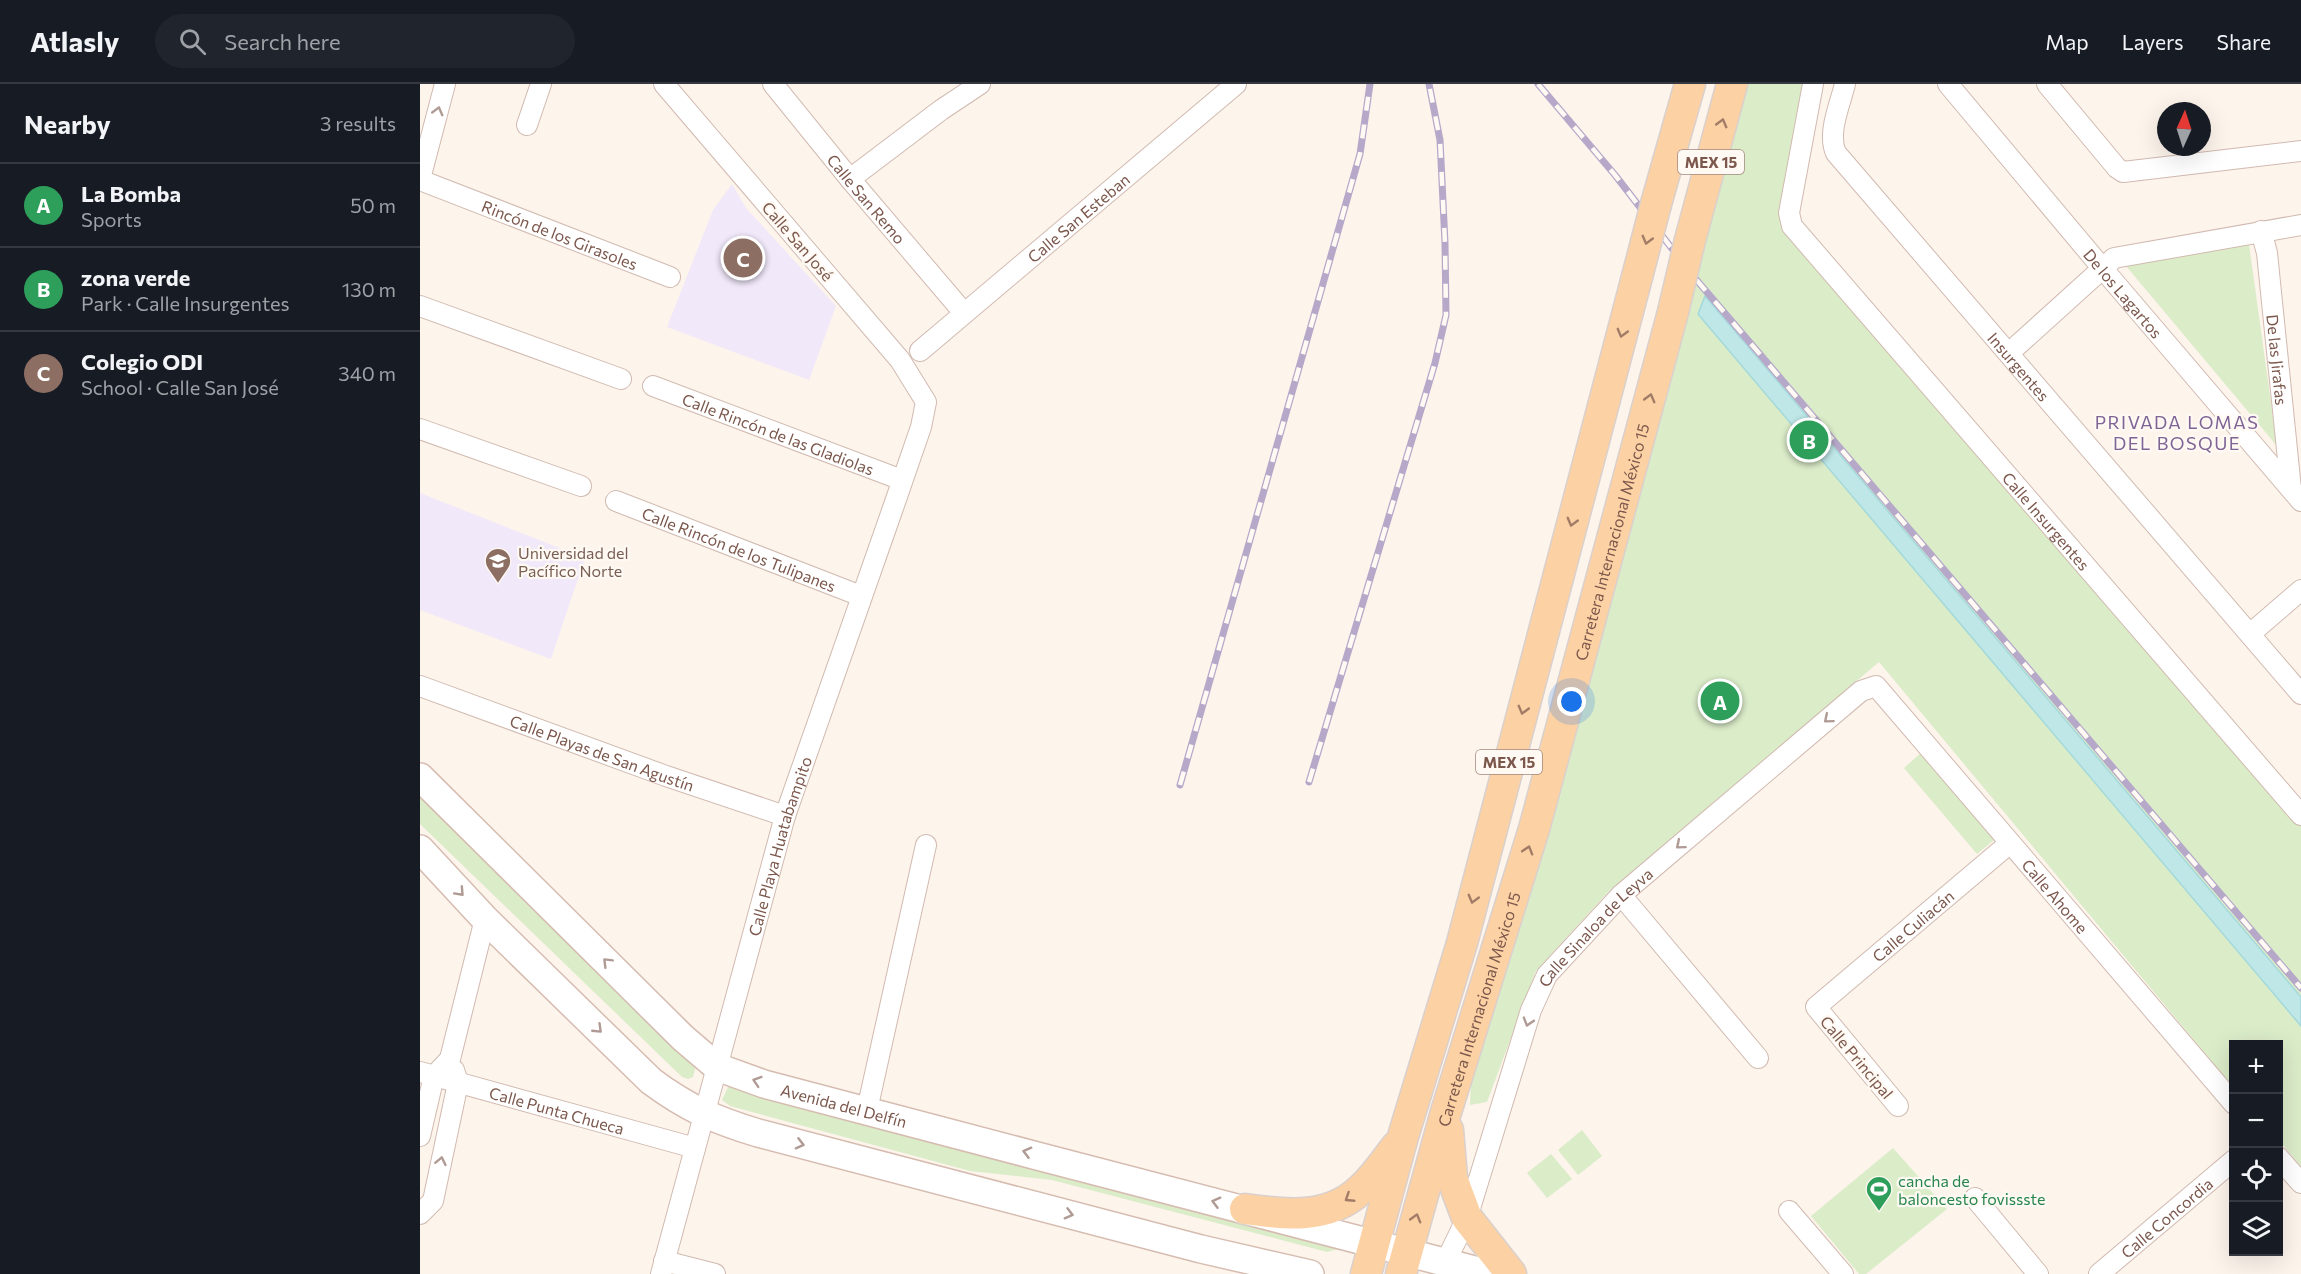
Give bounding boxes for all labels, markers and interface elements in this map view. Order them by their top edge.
search box [155,14,575,68]
text: Atlasly [30,24,119,58]
icon: search [176,25,209,58]
text: Search here [224,28,341,55]
text: Map [2045,29,2089,54]
text: Layers [2122,29,2184,54]
text: Share [2217,29,2271,54]
north arrow [2157,102,2211,156]
one-way arrow [430,106,443,116]
text: Nearby [24,108,111,139]
text: 3 results [320,111,396,135]
one-way arrow [1715,118,1727,129]
street label: Calle San Remo [824,150,910,247]
road number: MEX 15 [1678,150,1744,174]
street label: Calle San Esteban [1023,169,1133,266]
text: La Bomba [81,180,181,207]
text: A [36,193,51,217]
text: 50 m [350,193,396,217]
street label: Rincón de los Girasoles [479,195,640,273]
street label: Calle San José [758,198,838,284]
text: Sports [81,207,142,231]
one-way arrow [1641,235,1654,245]
pin: C [724,236,762,280]
street label: De los Lagartos [2080,245,2167,342]
text: zona verde [81,264,190,291]
text: B [37,277,50,301]
text: 130 m [342,277,396,301]
text: Park · Calle Insurgentes [81,291,290,315]
street label: De las Jirafas [2264,313,2292,406]
one-way arrow [1617,327,1629,338]
street label: Insurgentes [1984,328,2054,404]
text: Colegio ODI [81,348,203,375]
text: C [37,361,50,385]
text: 340 m [338,361,396,385]
text: School · Calle San José [81,375,279,399]
street label: Calle Rincón de las Gladiolas [680,389,877,478]
one-way arrow [1643,394,1655,404]
district label: PRIVADA LOMAS DEL BOSQUE [2095,411,2259,454]
pin: B [1790,418,1828,462]
street label: Carretera Internacional México 15 [1570,421,1652,662]
street label: Calle Insurgentes [1999,468,2094,574]
street label: Calle Rincón de los Tulipanes [639,503,839,595]
one-way arrow [1567,517,1580,527]
place label: Universidad del Pacífico Norte [518,543,629,580]
school or university icon: Universidad del Pacífico Norte [483,546,513,584]
pin: A [1700,678,1740,724]
your location [1557,687,1586,716]
one-way arrow [1518,705,1530,715]
street label: Calle Playas de San Agustín [508,710,697,794]
one-way arrow [1824,712,1835,723]
road number: MEX 15 [1476,750,1542,774]
street label: Calle Playa Huatabampito [743,754,815,938]
one-way arrow [1676,838,1687,849]
one-way arrow [1521,845,1533,856]
street label: Calle Ahome [2019,855,2092,936]
street label: Calle Sinaloa de Leyva [1534,863,1656,989]
one-way arrow [453,885,464,895]
street label: Calle Culiacán [1868,886,1957,965]
street label: Carretera Internacional México 15 [1433,889,1523,1128]
one-way arrow [1468,894,1481,904]
one-way arrow [603,958,614,969]
street label: Calle Principal [1817,1012,1897,1102]
one-way arrow [1522,1016,1535,1027]
one-way arrow [591,1022,602,1033]
map controls [2229,1040,2283,1256]
button: + [2229,1040,2283,1094]
one-way arrow [752,1076,763,1088]
street label: Avenida del Delfín [779,1079,909,1131]
street label: Calle Punta Chueca [487,1082,626,1137]
button: − [2229,1094,2283,1148]
one-way arrow [794,1136,804,1149]
one-way arrow [1022,1147,1032,1160]
button: locate [2229,1148,2283,1202]
one-way arrow [434,1156,447,1166]
place label: cancha de baloncesto fovissste [1898,1171,2045,1208]
street label: Calle Concordia [2117,1173,2216,1261]
sports icon: cancha de baloncesto fovissste [1864,1174,1894,1212]
one-way arrow [1344,1191,1355,1202]
one-way arrow [1211,1196,1221,1209]
button: layers [2229,1202,2283,1256]
one-way arrow [1064,1207,1074,1220]
one-way arrow [1409,1213,1421,1223]

